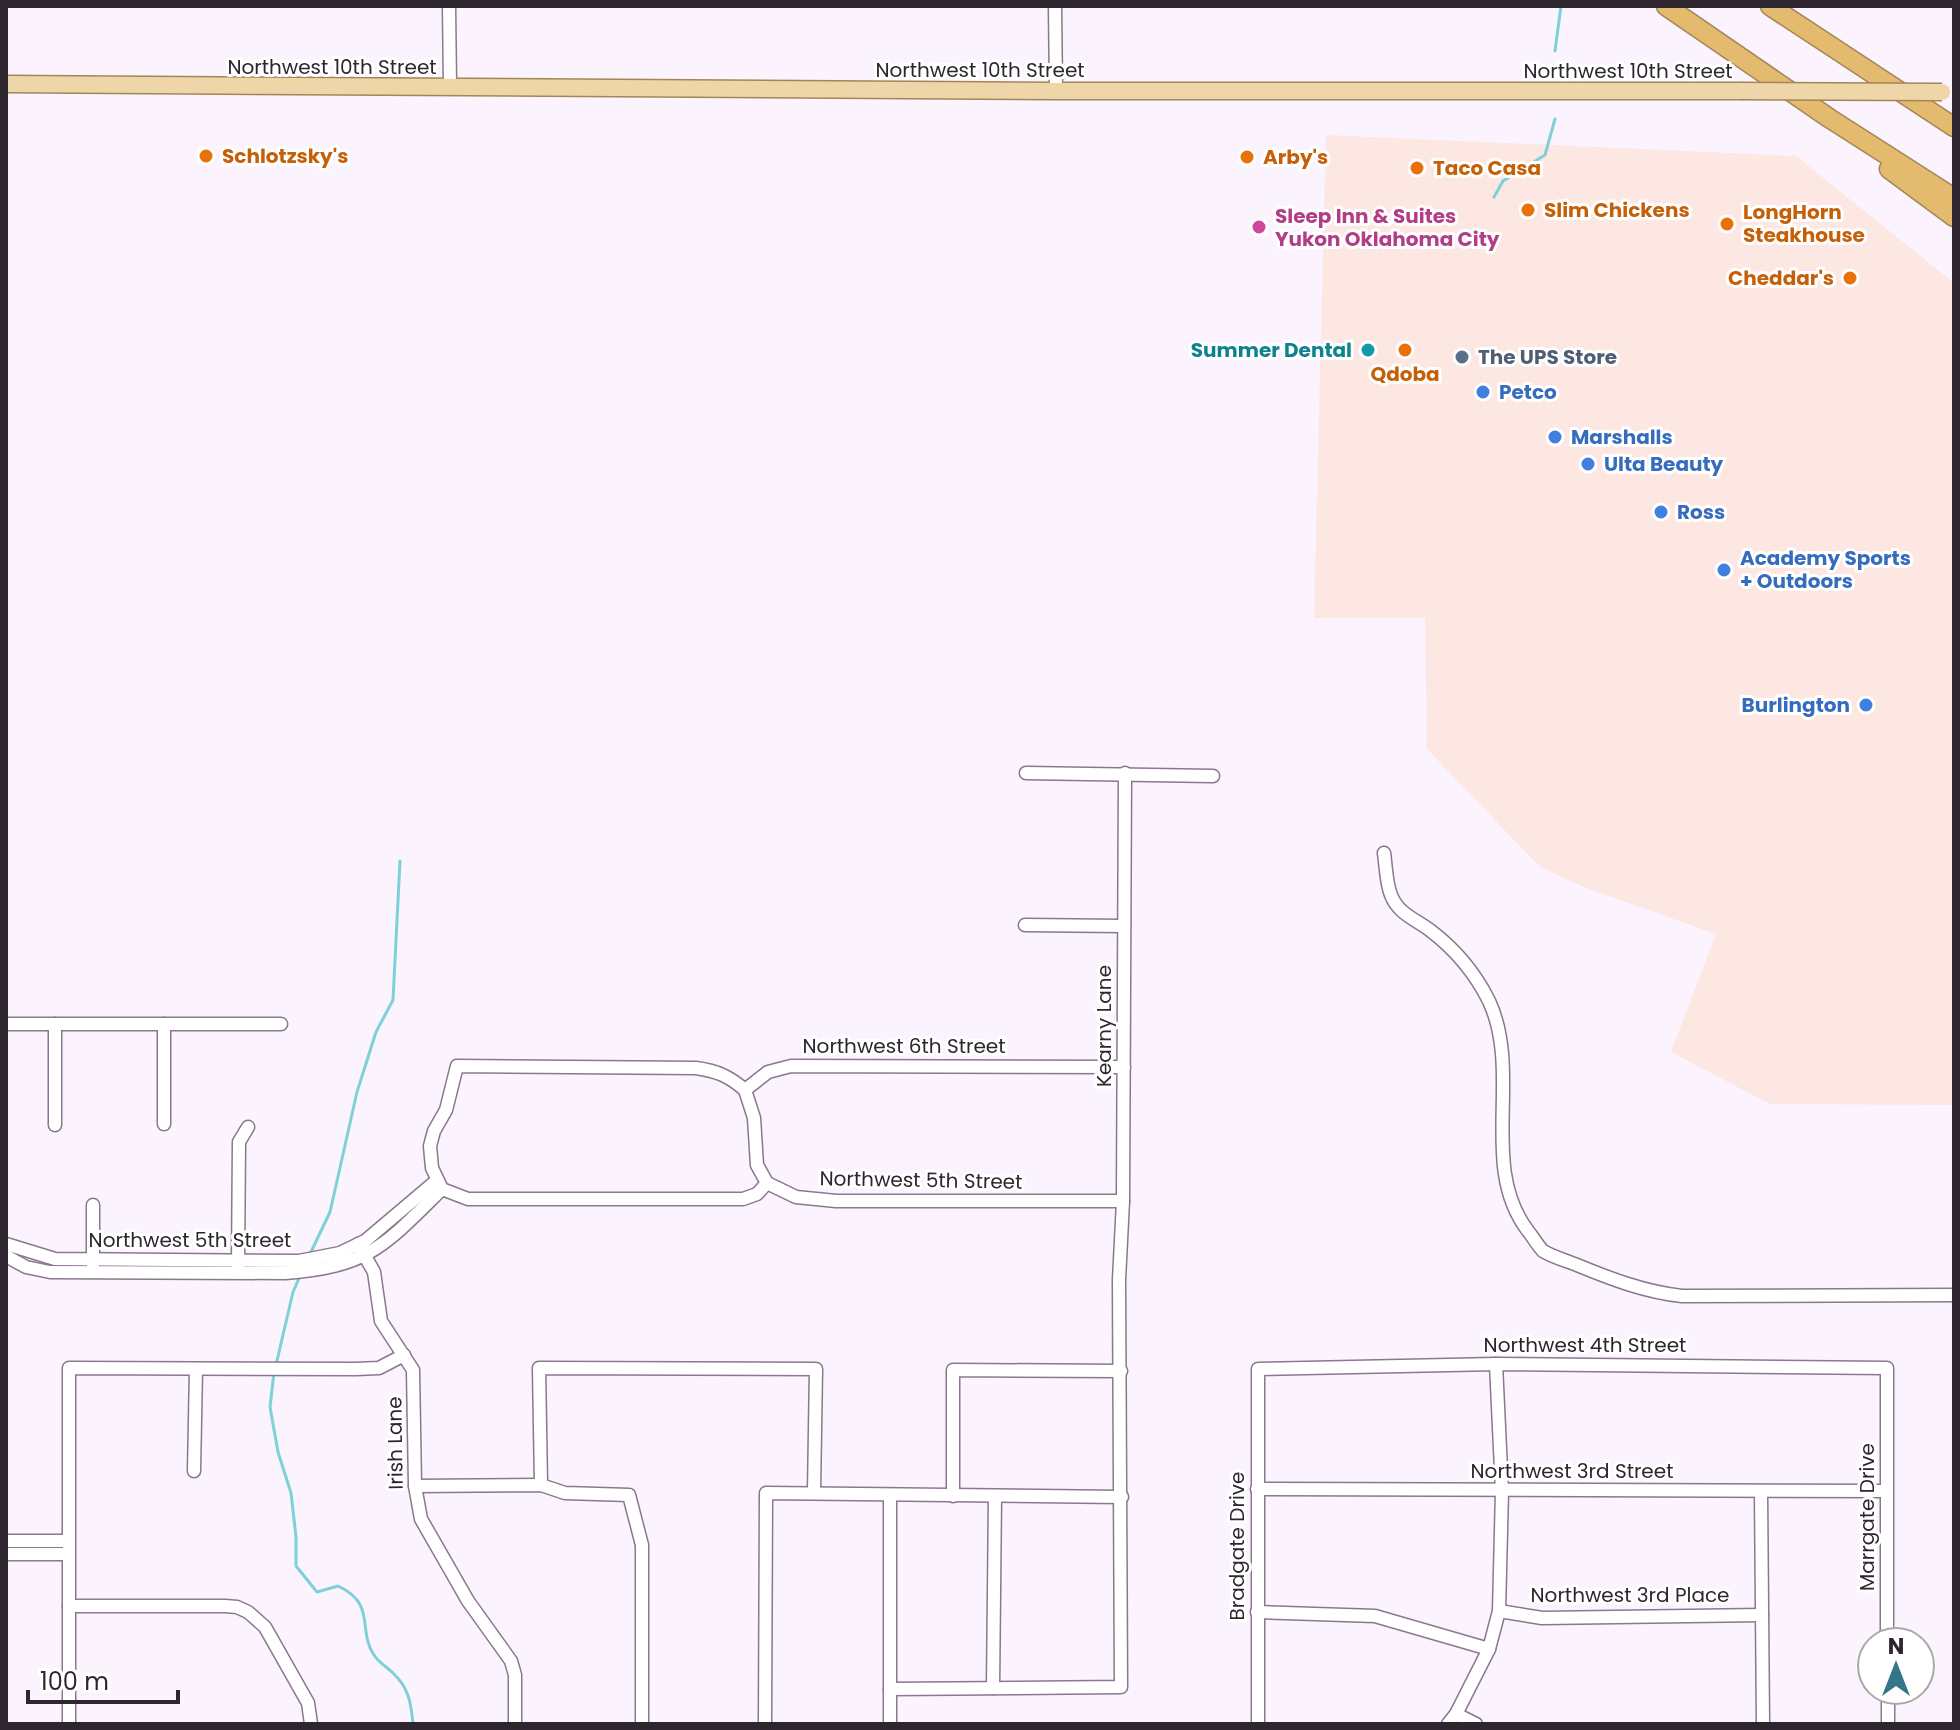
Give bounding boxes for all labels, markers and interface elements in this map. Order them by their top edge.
street label: Northwest 10th Street [227,53,437,81]
street label: Northwest 10th Street [875,56,1085,84]
street label: Northwest 10th Street [1523,57,1733,85]
place label: Schlotzsky's [222,142,348,170]
place label: Arby's [1263,143,1328,171]
marker: Schlotzsky's [197,147,215,165]
marker: Arby's [1238,148,1256,166]
place label: Taco Casa [1433,154,1541,182]
marker: Taco Casa [1408,159,1426,177]
place label: Slim Chickens [1544,196,1690,224]
place label: LongHorn Steakhouse [1743,198,1865,249]
marker: Slim Chickens [1519,201,1537,219]
place label: Sleep Inn & Suites Yukon Oklahoma City [1275,202,1500,253]
marker: LongHorn Steakhouse [1718,215,1736,233]
marker: Sleep Inn & Suites Yukon Oklahoma City [1250,218,1268,236]
place label: Cheddar's [1728,264,1834,292]
marker: Cheddar's [1841,269,1859,287]
place label: Summer Dental [1191,336,1352,364]
marker: Summer Dental [1359,341,1377,359]
marker: Qdoba [1396,341,1414,359]
place label: The UPS Store [1478,343,1617,371]
marker: The UPS Store [1453,348,1471,366]
place label: Qdoba [1370,360,1440,388]
place label: Petco [1499,378,1557,406]
marker: Petco [1474,383,1492,401]
place label: Marshalls [1571,423,1673,451]
marker: Marshalls [1546,428,1564,446]
place label: Ulta Beauty [1604,450,1724,478]
marker: Ulta Beauty [1579,455,1597,473]
place label: Ross [1677,498,1725,526]
marker: Ross [1652,503,1670,521]
place label: Academy Sports + Outdoors [1740,544,1911,595]
marker: Academy Sports + Outdoors [1715,561,1733,579]
place label: Burlington [1742,691,1850,719]
marker: Burlington [1857,696,1875,714]
street label: Kearny Lane [1090,965,1118,1087]
street label: Northwest 6th Street [803,1032,1005,1060]
street label: Northwest 5th Street [819,1164,1023,1196]
street label: Northwest 5th Street [89,1226,291,1254]
street label: Northwest 4th Street [1484,1331,1686,1359]
street label: Irish Lane [380,1396,410,1490]
street label: Marrgate Drive [1853,1443,1881,1591]
street label: Northwest 3rd Street [1471,1457,1673,1485]
street label: Bradgate Drive [1223,1472,1251,1620]
street label: Northwest 3rd Place [1531,1581,1729,1609]
north arrow [1856,1626,1936,1706]
text: N [1888,1631,1904,1662]
scale bar [28,1654,178,1704]
text: 100 m [40,1665,109,1698]

